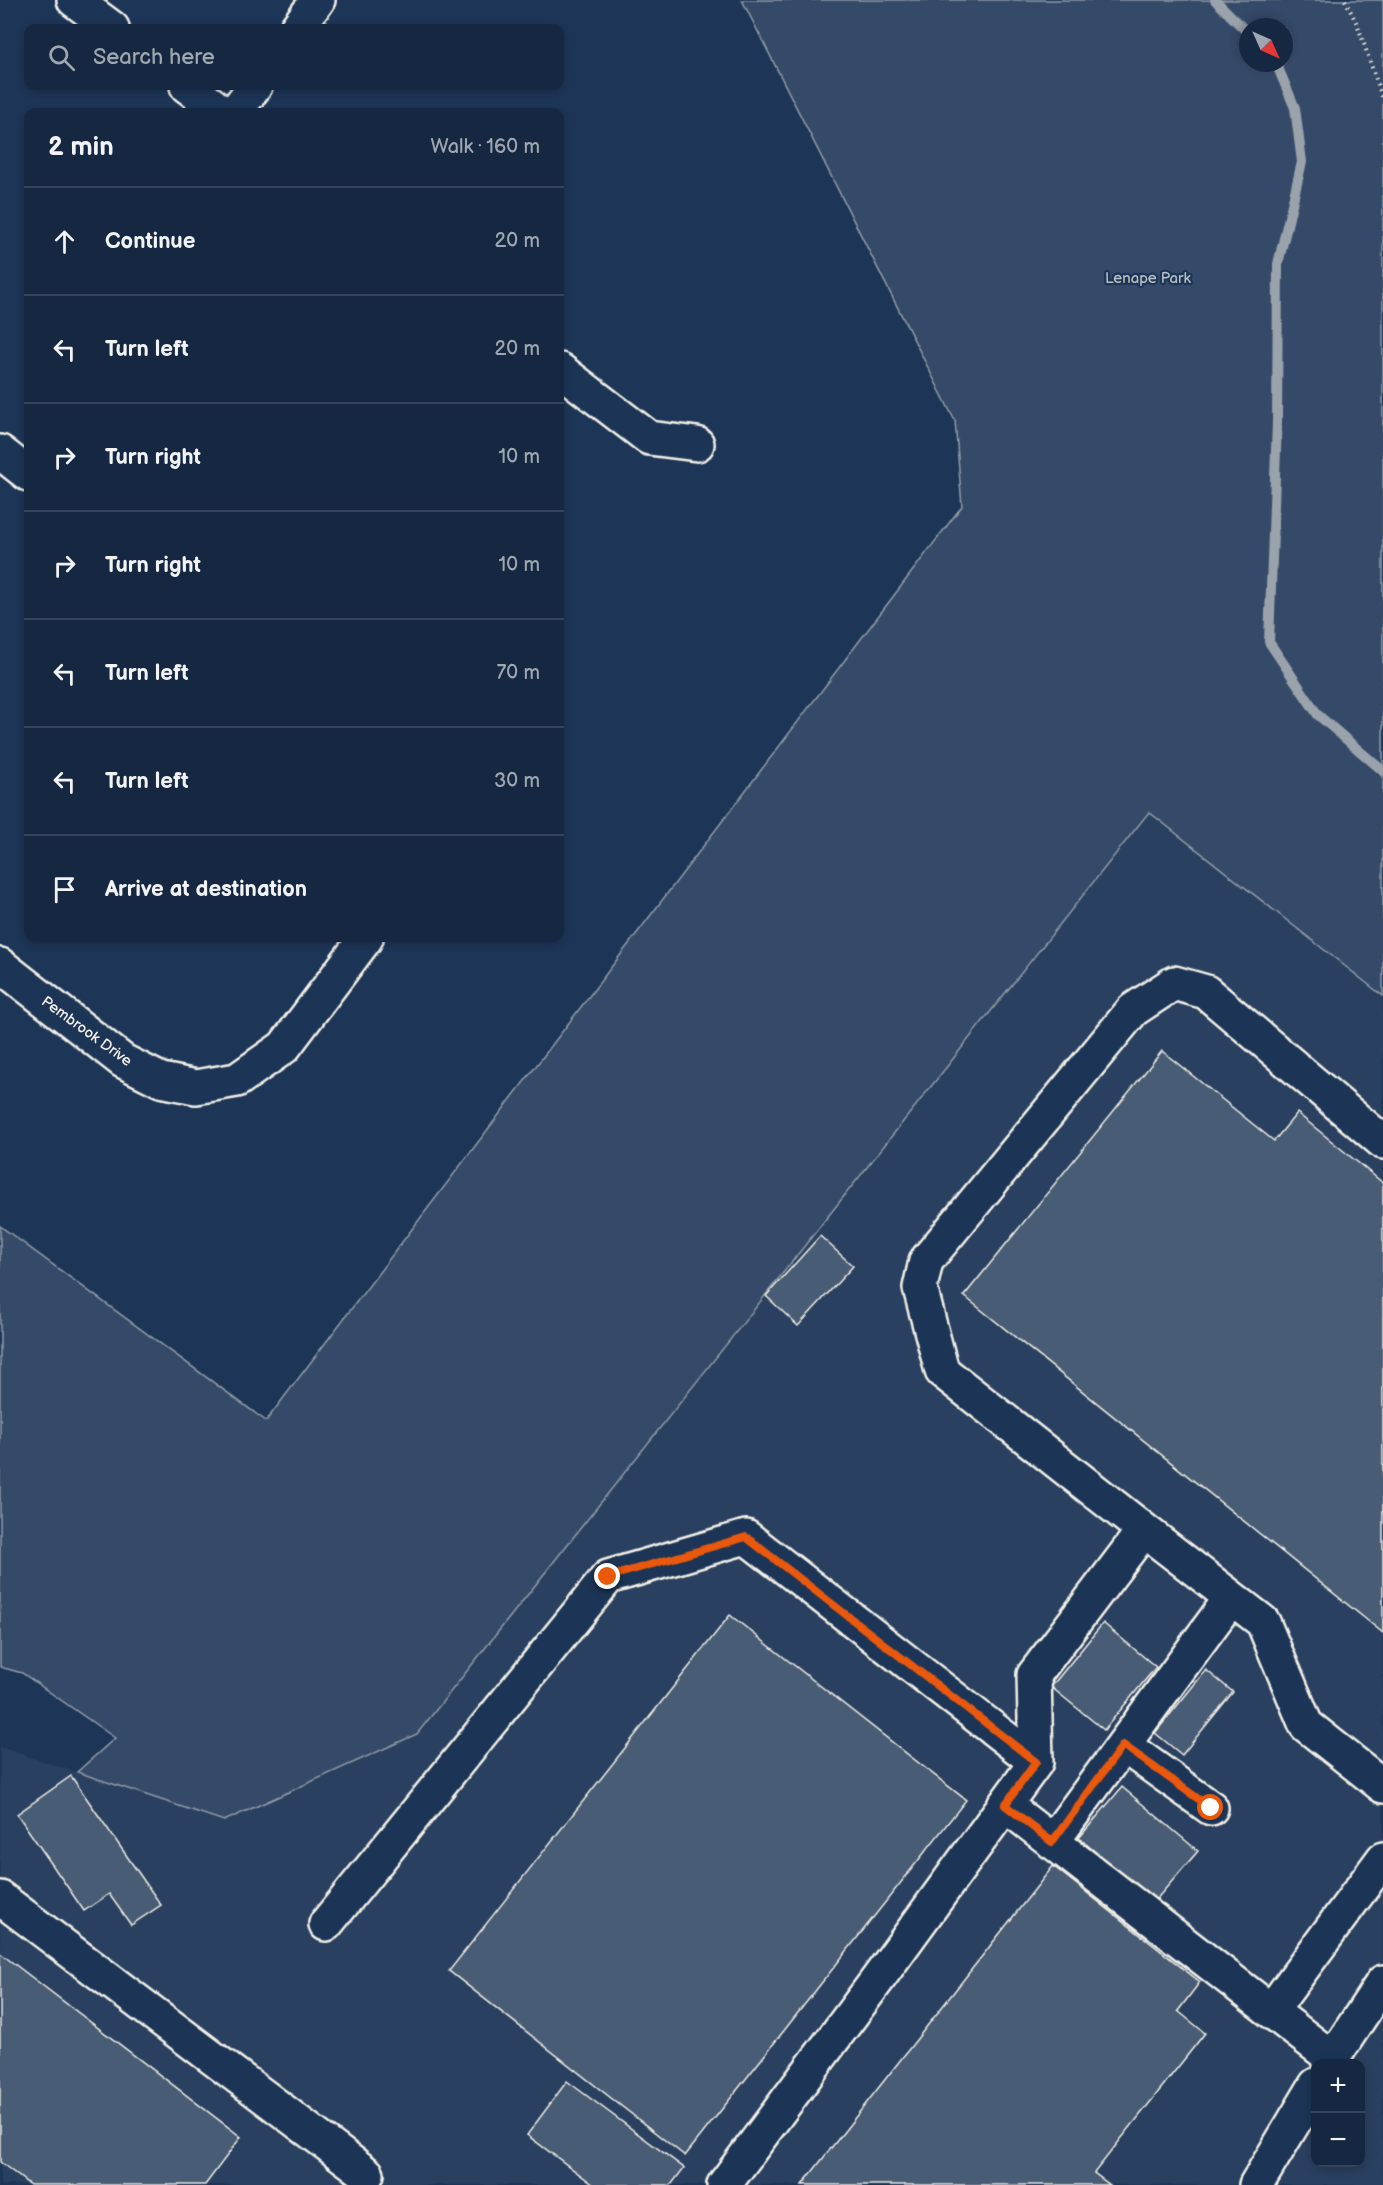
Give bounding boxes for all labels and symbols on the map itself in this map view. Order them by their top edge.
north arrow [1239,18,1293,72]
park label: Lenape Park [1105,269,1192,288]
street label: Pembrook Drive [38,992,136,1071]
route end [594,1563,620,1589]
route start [1197,1794,1223,1820]

